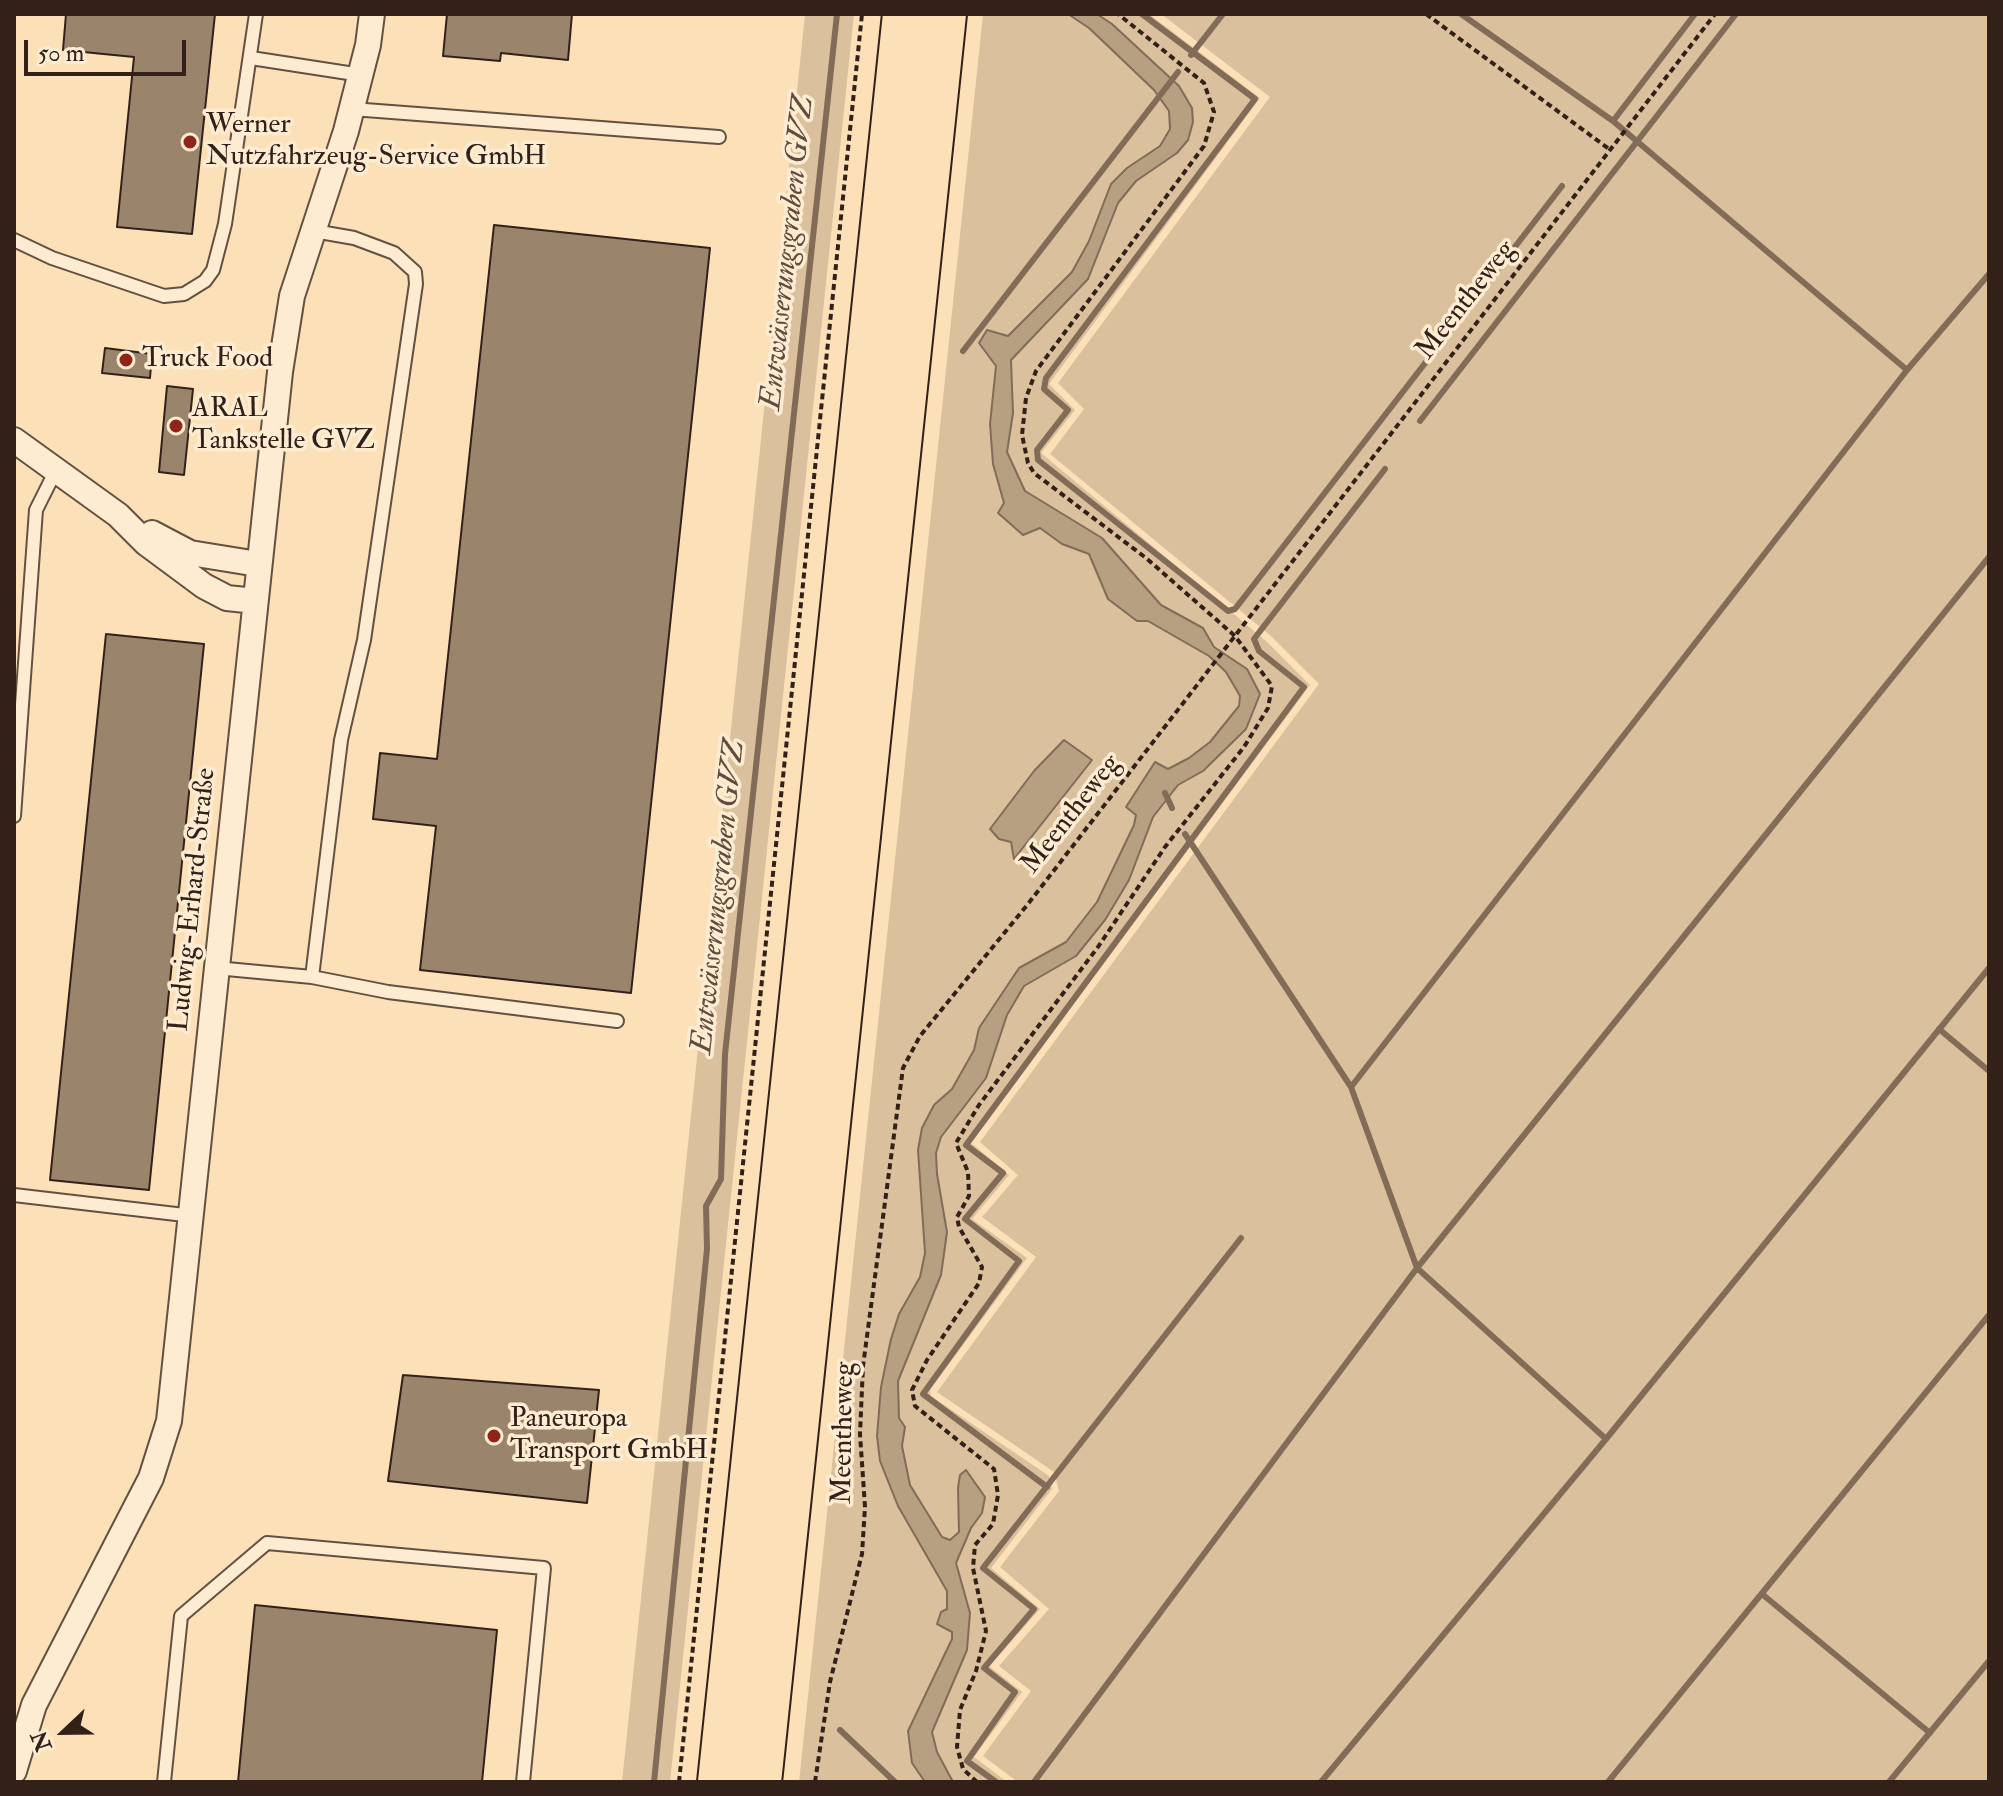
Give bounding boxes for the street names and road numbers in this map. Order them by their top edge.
street label: Meentheweg [1410,235,1524,367]
street label: Meentheweg [1015,749,1129,881]
street label: Ludwig-Erhard-Straße [163,767,225,1033]
street label: Meentheweg [827,1362,863,1504]

